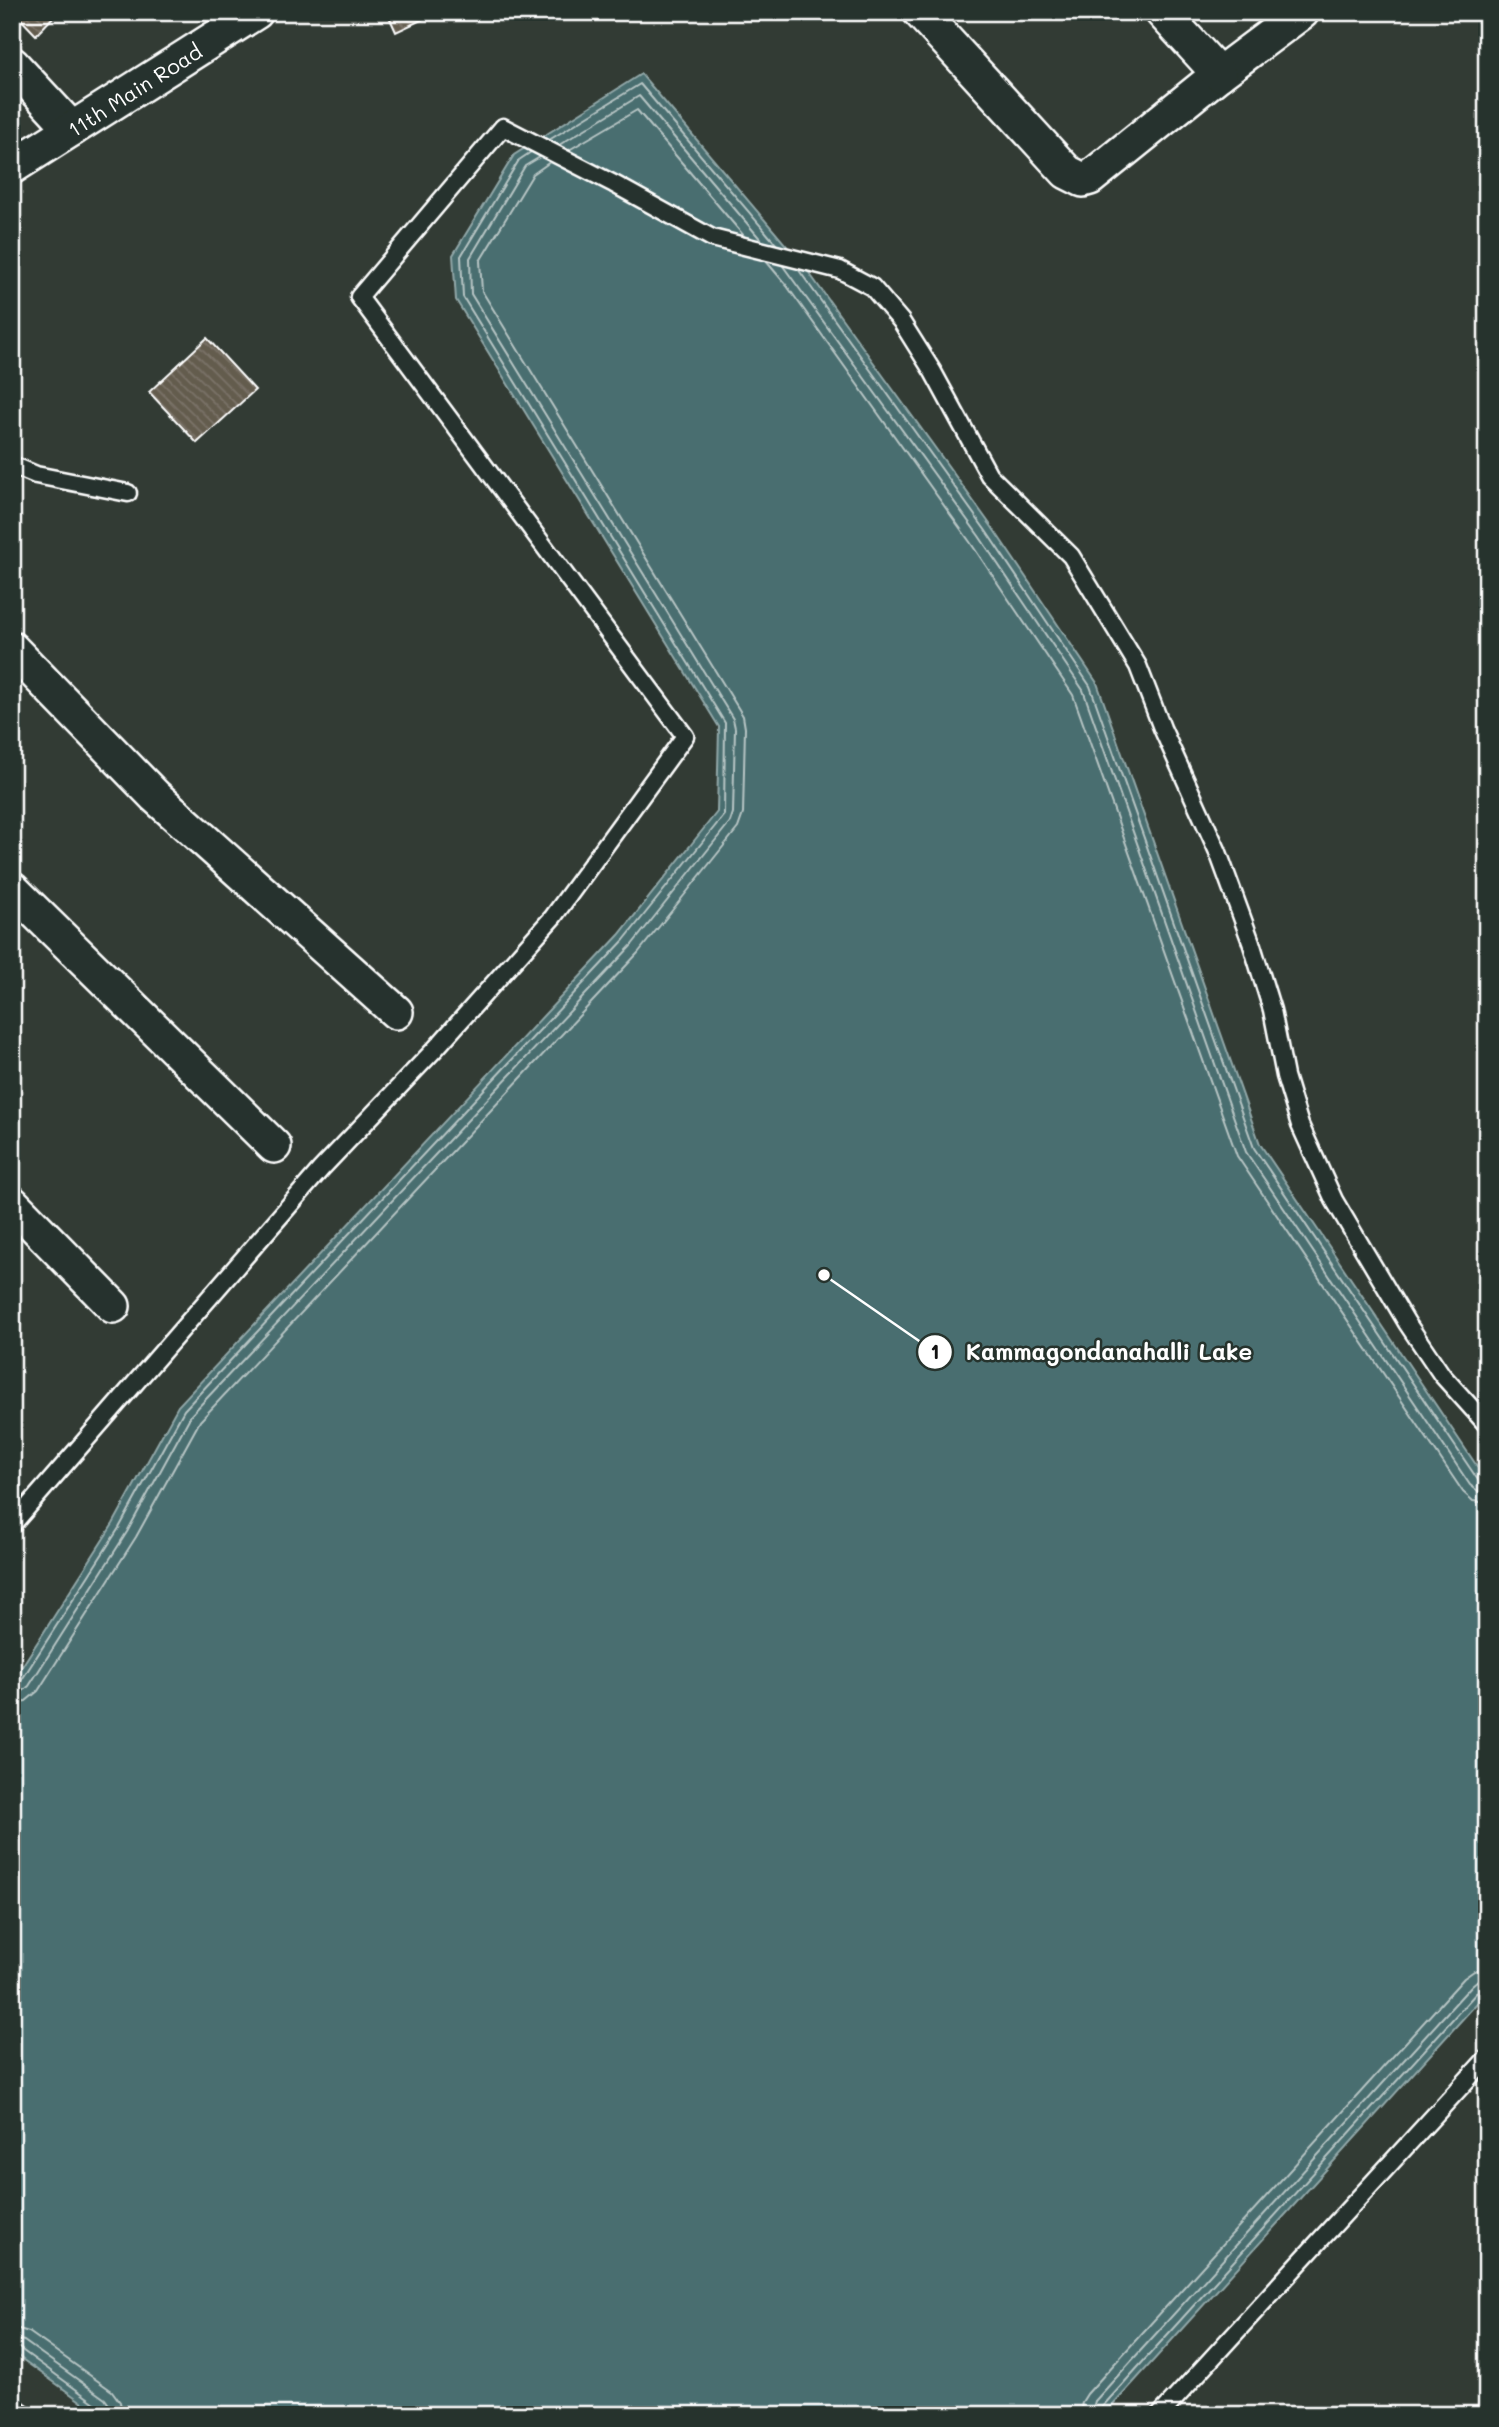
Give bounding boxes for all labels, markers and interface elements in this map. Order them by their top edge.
street label: 11th Main Road [62,37,206,142]
callout: Kammagondanahalli Lake [917,1330,1266,1374]
text: Kammagondanahalli Lake [966,1336,1252,1366]
text: 1 [930,1337,940,1364]

